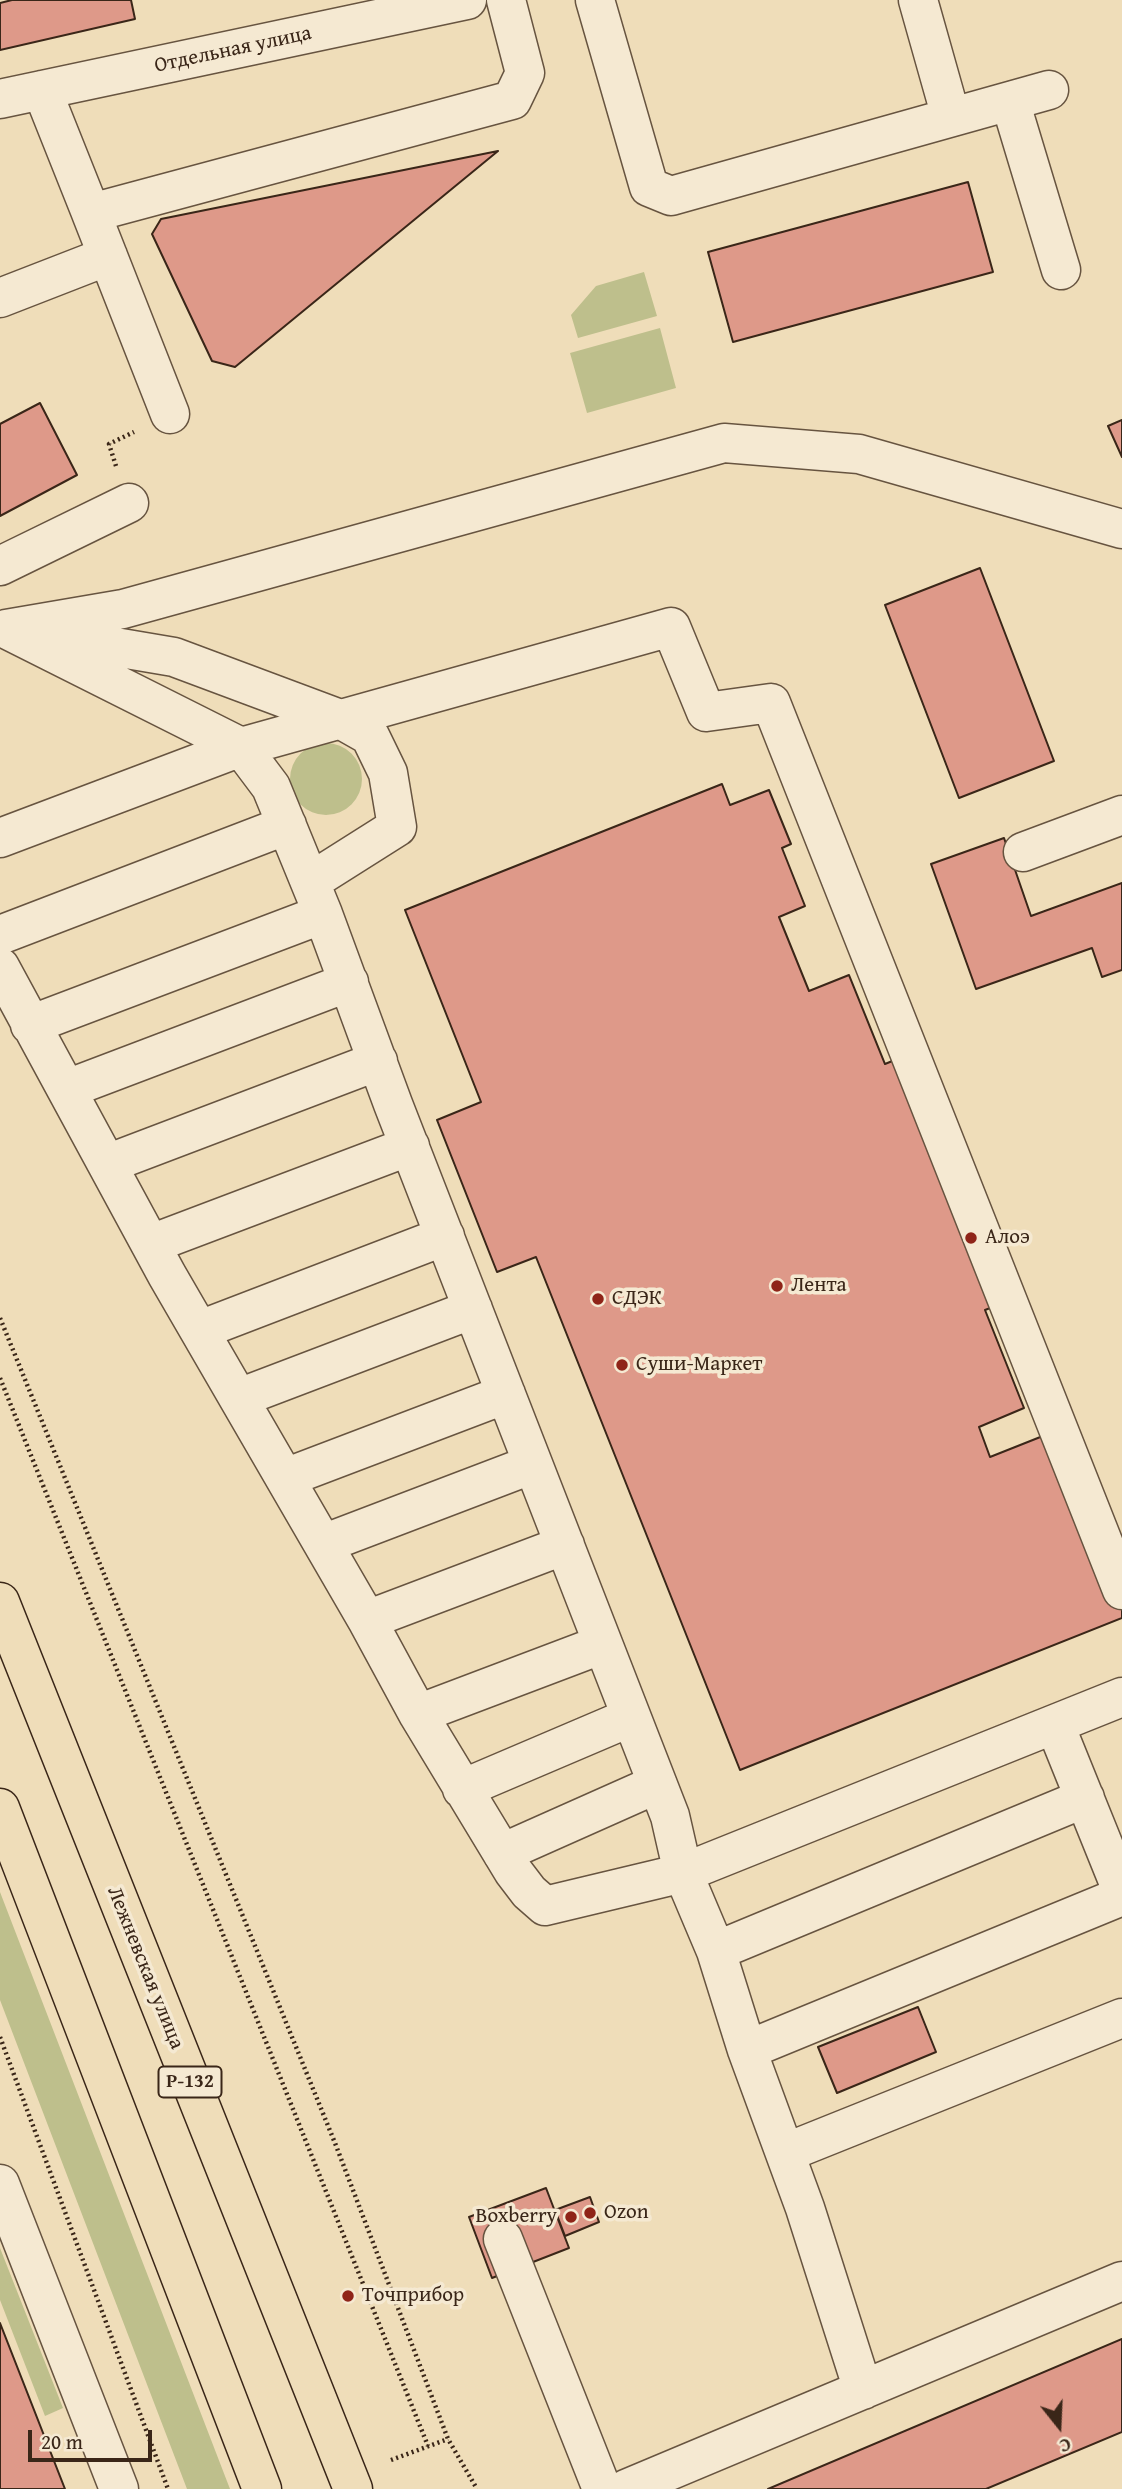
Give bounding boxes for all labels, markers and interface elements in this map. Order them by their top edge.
street label: Отдельная улица [152,21,314,79]
place label: Алоэ [985,1225,1030,1251]
marker: Алоэ [963,1230,979,1246]
place label: Лента [791,1273,847,1299]
marker: Лента [769,1278,785,1294]
place label: СДЭК [612,1286,662,1312]
marker: СДЭК [590,1291,606,1307]
place label: Суши-Маркет [636,1352,763,1378]
marker: Суши-Маркет [614,1357,630,1373]
street label: Лежневская улица [101,1883,189,2053]
road number: Р-132 [158,2066,222,2098]
place label: Ozon [604,2200,648,2226]
place label: Boxberry [476,2204,557,2230]
marker: Ozon [582,2205,598,2221]
marker: Boxberry [563,2209,579,2225]
place label: Точприбор [362,2283,464,2309]
marker: Точприбор [340,2288,356,2304]
north arrow [1024,2391,1094,2461]
scale bar [32,2416,156,2460]
text: 20 m [41,2426,83,2457]
text: С [1056,2431,1075,2461]

